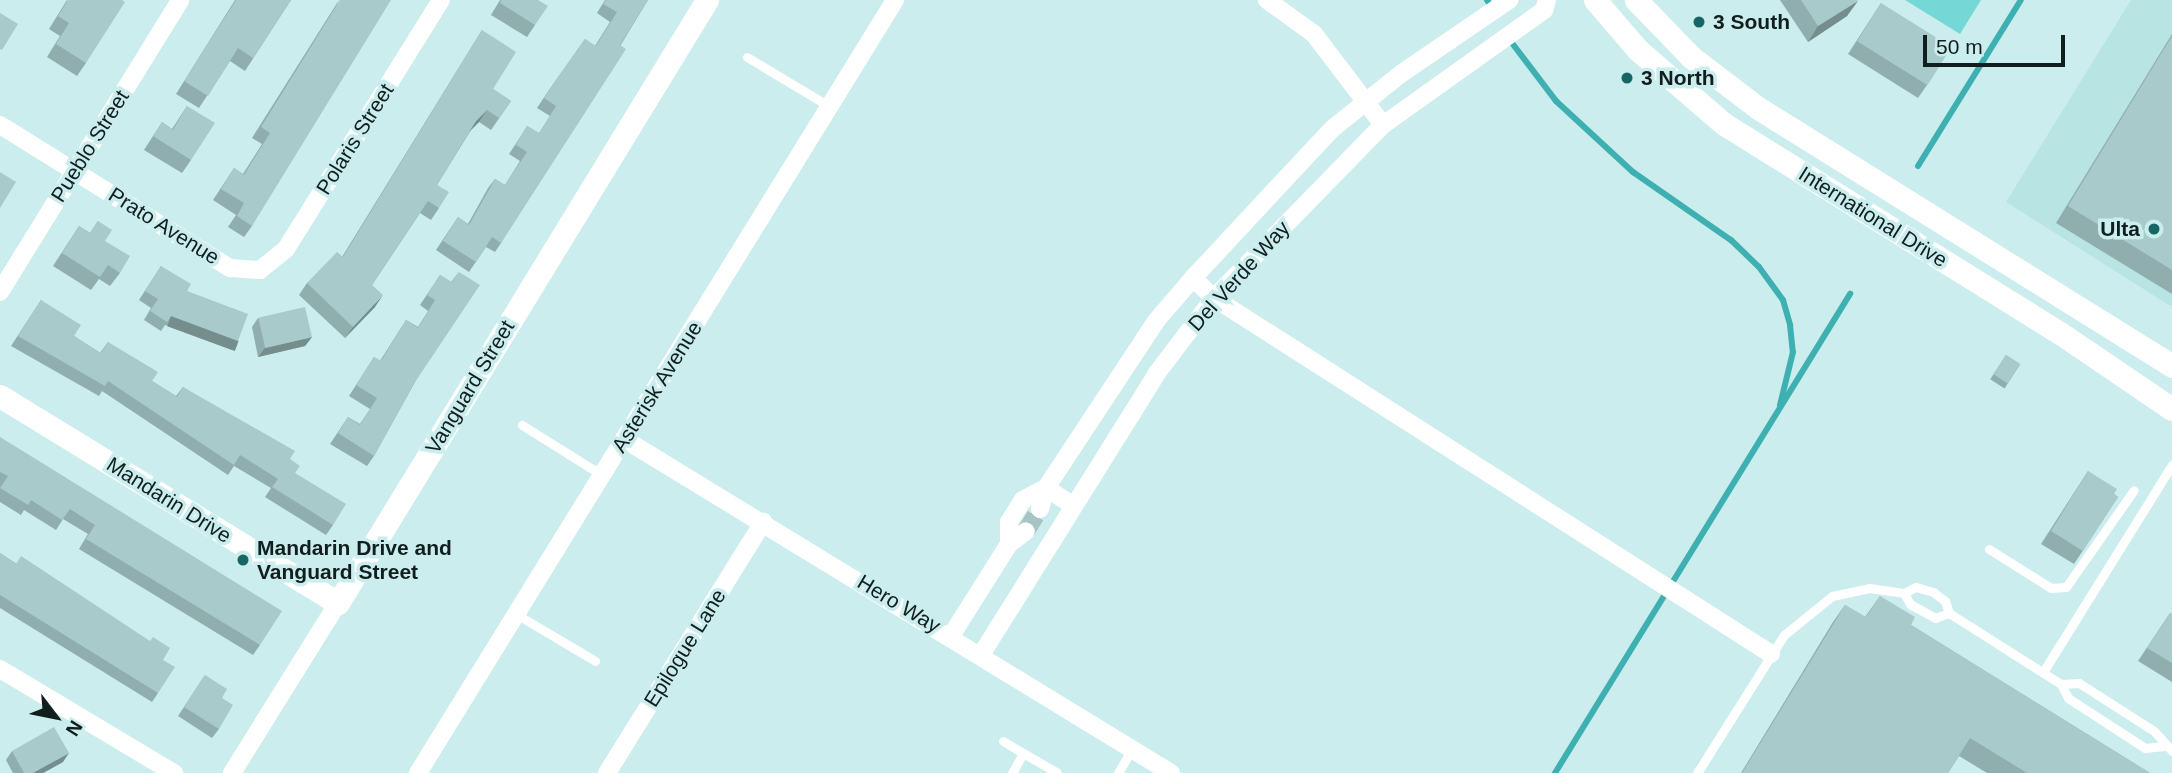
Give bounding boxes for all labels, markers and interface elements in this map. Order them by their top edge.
place label: 3 South [1713,9,1790,35]
marker: 3 South [1691,14,1707,30]
scale bar [1927,21,2069,65]
text: 50 m [1936,35,1983,58]
place label: 3 North [1641,65,1714,91]
marker: 3 North [1619,70,1635,86]
street label: Polaris Street [311,79,399,199]
street label: Pueblo Street [46,85,134,207]
street label: International Drive [1794,161,1952,273]
street label: Prato Avenue [104,182,224,270]
street label: Del Verde Way [1183,216,1295,336]
place label: Ulta [2100,216,2140,242]
marker: Ulta [2146,221,2162,237]
street label: Vanguard Street [420,316,520,458]
street label: Asterisk Avenue [606,316,708,458]
street label: Mandarin Drive [102,452,236,548]
place label: Mandarin Drive and Vanguard Street [257,535,452,585]
marker: Mandarin Drive and Vanguard Street [235,552,251,568]
street label: Hero Way [853,569,945,639]
street label: Epilogue Lane [639,584,731,712]
north arrow [21,682,91,752]
text: N [62,717,87,740]

